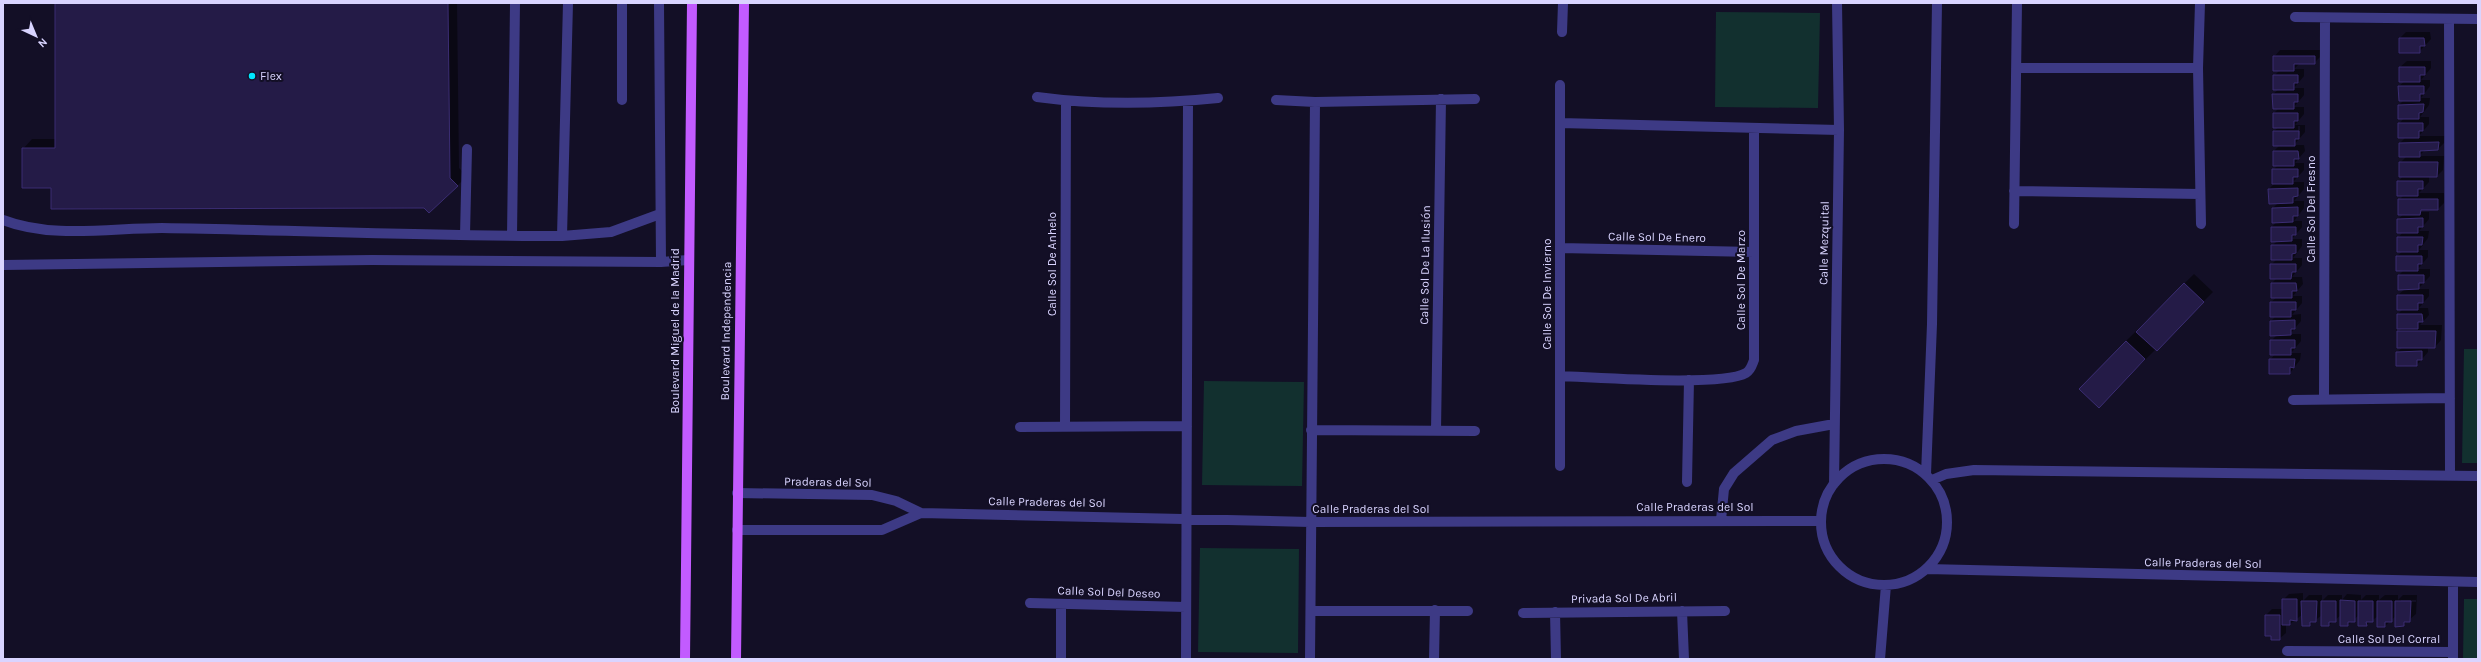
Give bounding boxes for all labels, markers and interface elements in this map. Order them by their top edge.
north arrow [16,16,56,56]
text: N [35,35,50,50]
place label: Flex [260,69,282,83]
marker: Flex [247,71,257,81]
street label: Calle Sol Del Fresno [2304,156,2318,262]
street label: Calle Mezquital [1816,201,1832,285]
street label: Calle Sol De La Ilusión [1417,205,1433,325]
street label: Calle Sol De Anhelo [1045,212,1059,316]
street label: Calle Sol De Enero [1608,229,1706,245]
street label: Calle Sol De Marzo [1734,230,1748,330]
street label: Calle Sol De Invierno [1540,238,1554,350]
street label: Boulevard Miguel de la Madrid [668,248,682,414]
street label: Boulevard Independencia [718,261,734,401]
street label: Praderas del Sol [784,474,872,490]
street label: Calle Praderas del Sol [988,494,1106,510]
street label: Calle Praderas del Sol [1636,500,1754,514]
street label: Calle Praderas del Sol [1312,502,1430,516]
street label: Calle Praderas del Sol [2144,555,2262,571]
street label: Calle Sol Del Deseo [1057,583,1161,601]
street label: Privada Sol De Abril [1571,590,1677,606]
street label: Calle Sol Del Corral [2338,632,2440,646]

